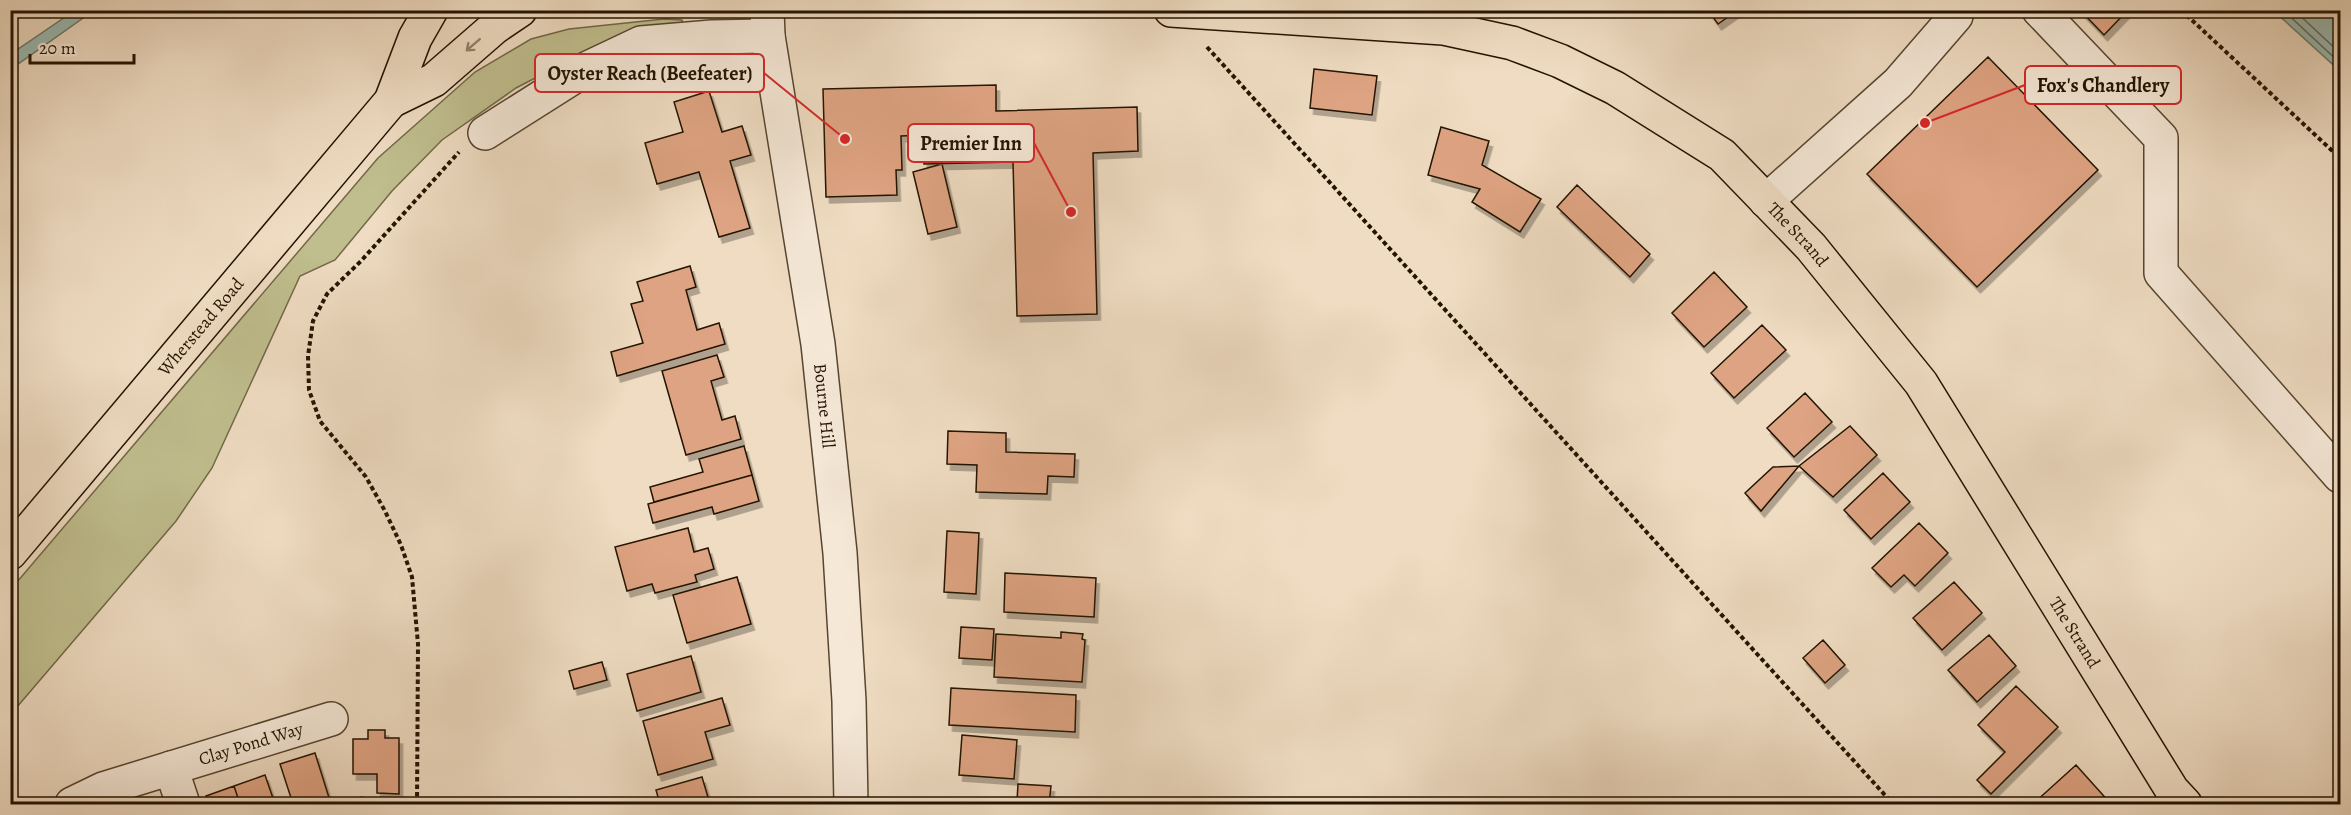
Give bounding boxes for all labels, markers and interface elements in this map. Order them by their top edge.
scale bar [30,27,134,65]
text: 20 m [39,36,76,60]
one-way arrow [466,38,481,52]
callout: Oyster Reach (Beefeater) [535,54,764,92]
text: Oyster Reach (Beefeater) [548,60,752,87]
callout: Fox's Chandlery [2025,66,2181,104]
text: Fox's Chandlery [2037,72,2170,99]
callout: Premier Inn [908,124,1034,162]
text: Premier Inn [920,130,1022,157]
street label: The Strand [1762,197,1834,272]
street label: Wherstead Road [152,272,249,382]
street label: Bourne Hill [808,362,841,450]
street label: The Strand [2044,592,2106,673]
street label: Clay Pond Way [196,716,307,771]

